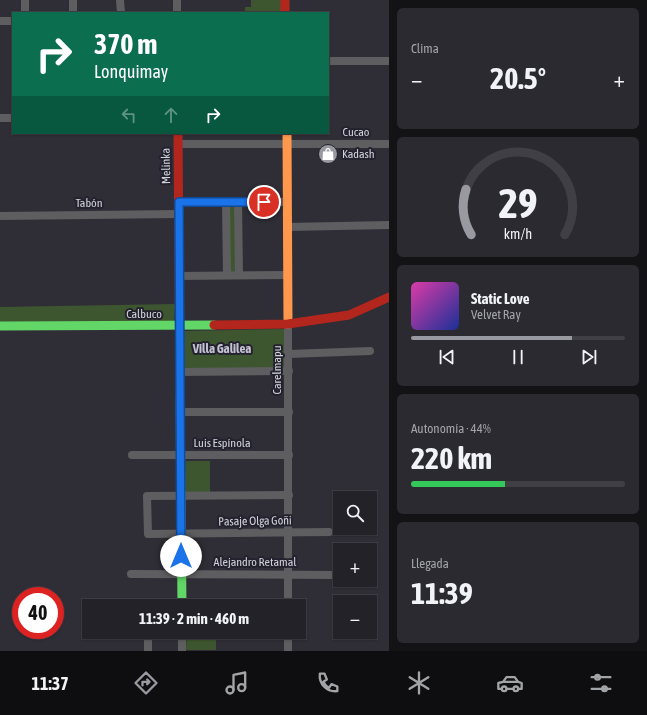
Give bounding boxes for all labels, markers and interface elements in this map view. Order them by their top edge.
icon: right [28,28,80,80]
text: 370 m [94,28,157,60]
text: Clima [411,41,439,56]
text: Lonquimay [94,61,168,82]
text: 20.5° [490,61,546,95]
text: − [411,66,422,92]
text: + [614,66,625,92]
icon: left [118,104,140,126]
icon: ahead [160,104,182,126]
icon: right [202,104,224,126]
street label: Cucao [343,125,370,139]
shop icon: Kadash [317,143,339,165]
place label: Kadash [342,147,375,161]
street label: Melinka [159,148,173,184]
text: 29 [498,179,538,227]
pin [247,185,281,219]
icon: arrive [253,191,275,213]
street label: Tabón [75,196,103,210]
text: km/h [504,225,532,241]
text: Static Love [471,290,530,307]
street label: Calbuco [126,307,162,321]
text: Velvet Ray [471,307,521,322]
district label: Villa Galilea [192,341,251,356]
street label: Carelmapu [270,345,284,394]
icon: previous [436,346,458,368]
icon: pause [507,346,529,368]
icon: next [578,346,600,368]
text: Autonomía · 44% [411,421,491,436]
street label: Luis Espínola [193,436,251,450]
text: 220 km [411,441,492,475]
map controls [333,491,377,639]
button: search [333,491,377,535]
street label: Pasaje Olga Goñi [218,513,292,529]
position arrow [160,535,202,577]
button: + [333,543,377,587]
street label: Alejandro Retamal [214,555,297,569]
text: Llegada [411,556,449,571]
text: 11:39 [411,576,473,610]
speed limit sign: 40 [12,587,64,639]
button: − [333,595,377,639]
text: 11:39 · 2 min · 460 m [139,610,249,627]
icon: directions [132,669,160,697]
icon: music [223,669,251,697]
icon: phone [314,669,342,697]
icon: climate [405,669,433,697]
icon: car [496,669,524,697]
icon: filters [587,669,615,697]
text: 11:37 [32,673,69,694]

